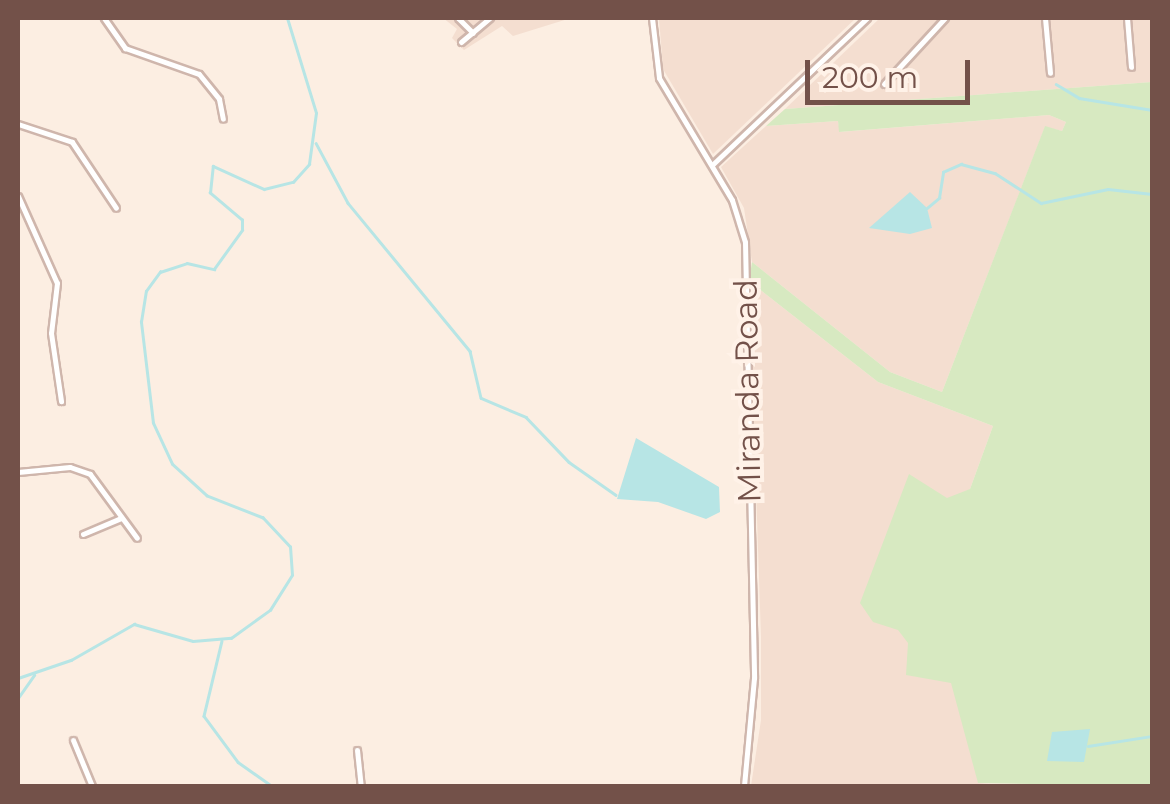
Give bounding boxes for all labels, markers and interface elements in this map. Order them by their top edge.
scale bar [810,40,975,102]
text: 200 m [822,59,918,96]
street label: Miranda Road [727,279,769,503]

